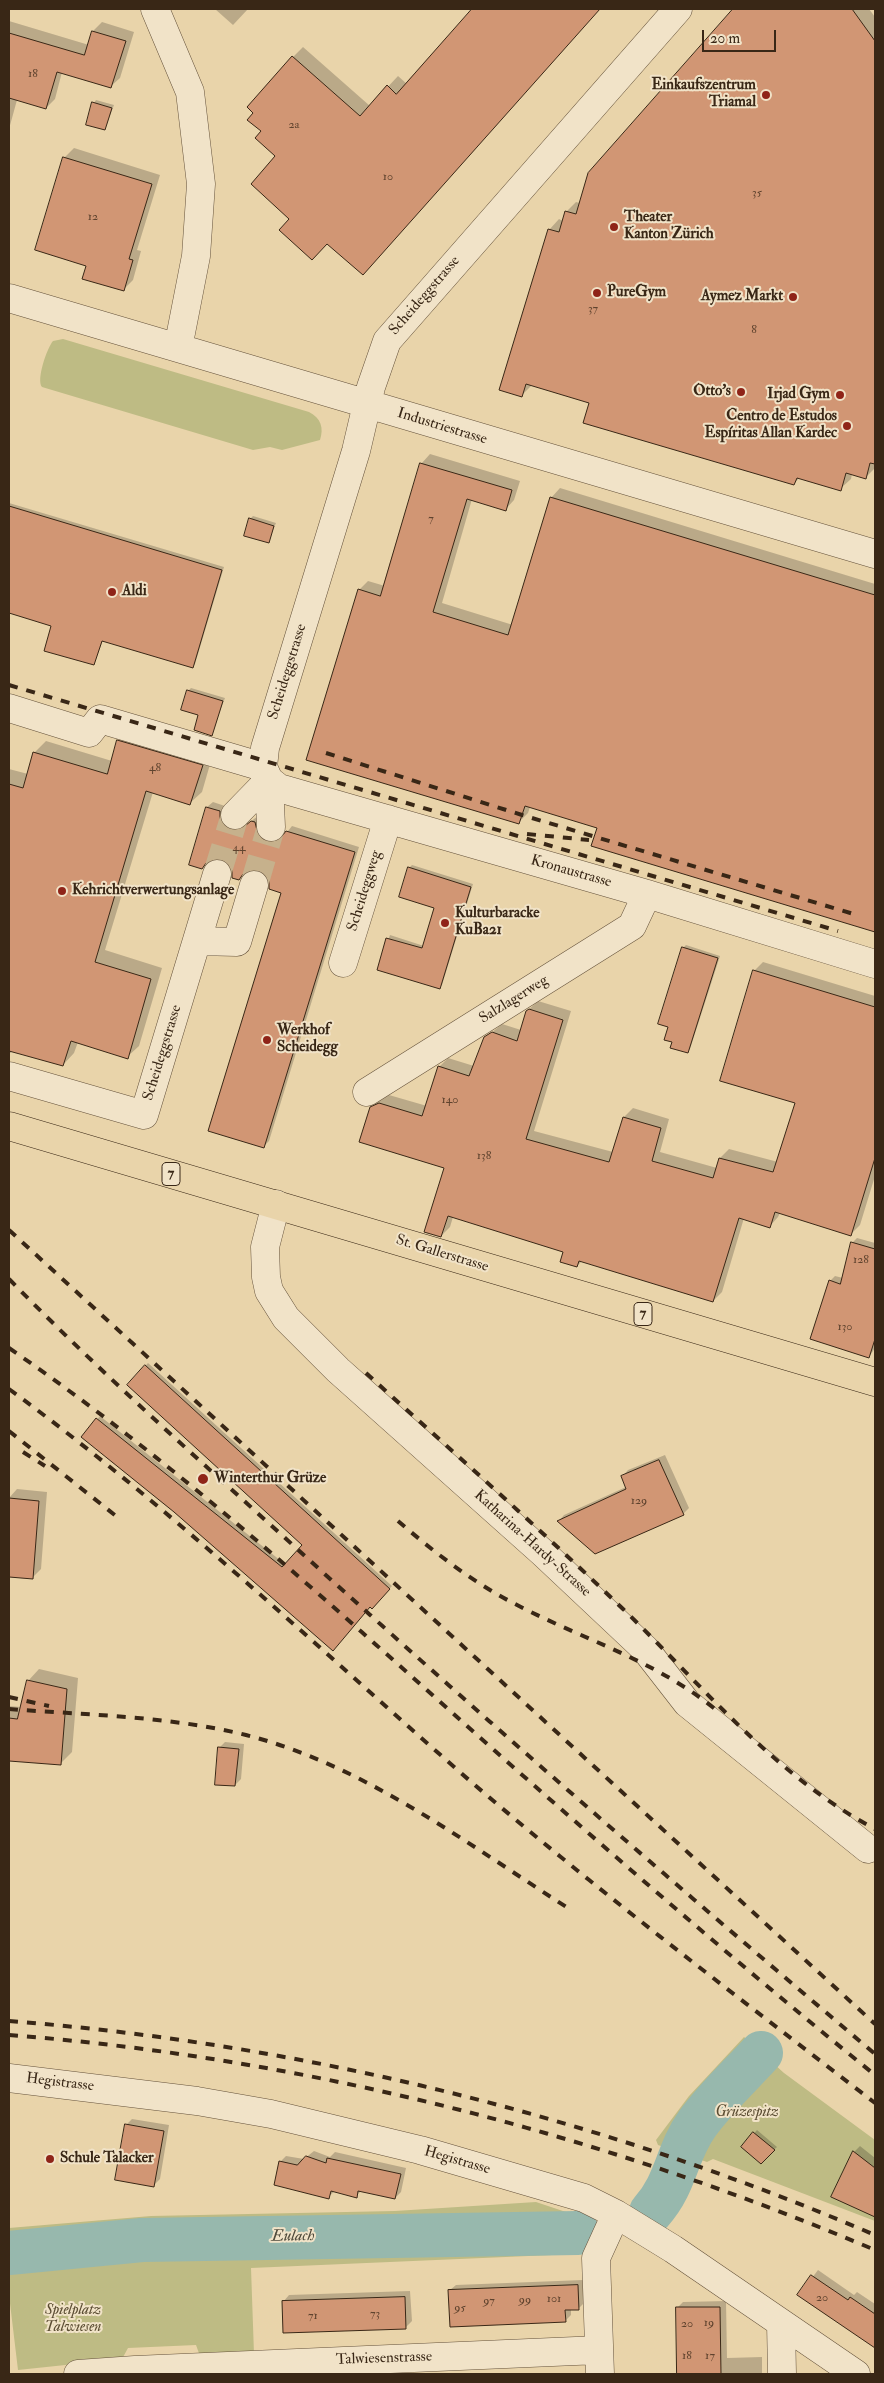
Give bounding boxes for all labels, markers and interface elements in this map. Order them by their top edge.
scale bar [704,20,778,52]
text: 20 m [710,29,740,48]
house number: 18 [28,67,38,81]
place label: Einkaufszentrum Triamal [651,77,756,112]
marker: Einkaufszentrum Triamal [760,89,772,101]
house number: 2a [288,118,300,132]
house number: 10 [383,170,393,184]
house number: 35 [752,186,762,200]
place label: Theater Kanton Zürich [624,209,714,244]
house number: 12 [88,210,98,224]
marker: Theater Kanton Zürich [608,221,620,233]
street label: Scheideggstrasse [386,253,464,339]
place label: PureGym [607,284,666,302]
marker: PureGym [591,287,603,299]
place label: Aymez Markt [701,288,783,306]
marker: Aymez Markt [787,291,799,303]
house number: 37 [588,302,598,316]
house number: 8 [751,323,757,337]
place label: Otto's [693,383,731,401]
marker: Otto's [735,386,747,398]
place label: Irjad Gym [767,386,830,404]
marker: Irjad Gym [834,389,846,401]
street label: Industriestrasse [395,405,489,449]
place label: Centro de Estudos Espíritas Allan Kardec [705,408,837,443]
marker: Centro de Estudos Espíritas Allan Kardec [841,420,853,432]
house number: 7 [428,512,434,526]
place label: Aldi [122,583,147,601]
marker: Aldi [106,586,118,598]
street label: Scheideggstrasse [265,622,311,722]
house number: 48 [149,761,161,775]
house number: 44 [233,841,245,855]
street label: Scheideggweg [344,848,386,934]
street label: Kronaustrasse [529,852,613,892]
place label: Kehrichtverwertungsanlage [72,882,234,900]
marker: Kehrichtverwertungsanlage [56,885,68,897]
place label: Kulturbaracke KuBa21 [455,905,539,940]
marker: Kulturbaracke KuBa21 [439,917,451,929]
street label: Salzlagerweg [476,972,552,1028]
street label: Scheideggstrasse [140,1003,186,1103]
place label: Werkhof Scheidegg [277,1022,338,1057]
marker: Werkhof Scheidegg [261,1034,273,1046]
house number: 140 [442,1093,458,1107]
house number: 138 [477,1149,491,1163]
road number: 7 [162,1162,180,1186]
street label: St. Gallerstrasse [394,1231,490,1277]
house number: 128 [853,1253,869,1267]
road number: 7 [634,1302,652,1326]
house number: 130 [837,1320,853,1334]
place label: Winterthur Grüze [214,1470,326,1488]
marker: Winterthur Grüze [196,1472,210,1486]
street label: Katharina-Hardy-Strasse [470,1487,594,1601]
house number: 129 [631,1494,647,1508]
street label: Hegistrasse [25,2070,95,2096]
park label: Grüzespitz [715,2104,779,2122]
street label: Hegistrasse [422,2143,492,2179]
place label: Schule Talacker [60,2150,154,2168]
marker: Schule Talacker [44,2153,56,2165]
water label: Eulach [271,2227,315,2247]
house number: 20 [816,2291,828,2305]
house number: 101 [547,2292,561,2306]
house number: 99 [519,2293,531,2307]
house number: 97 [483,2294,495,2308]
house number: 95 [454,2301,466,2315]
park label: Spielplatz Talwiesen [45,2302,101,2337]
house number: 73 [370,2307,380,2321]
house number: 71 [308,2309,318,2323]
house number: 19 [704,2316,714,2330]
house number: 20 [681,2317,693,2331]
street label: Talwiesenstrasse [336,2348,432,2370]
house number: 18 [682,2349,692,2363]
house number: 17 [705,2349,715,2363]

